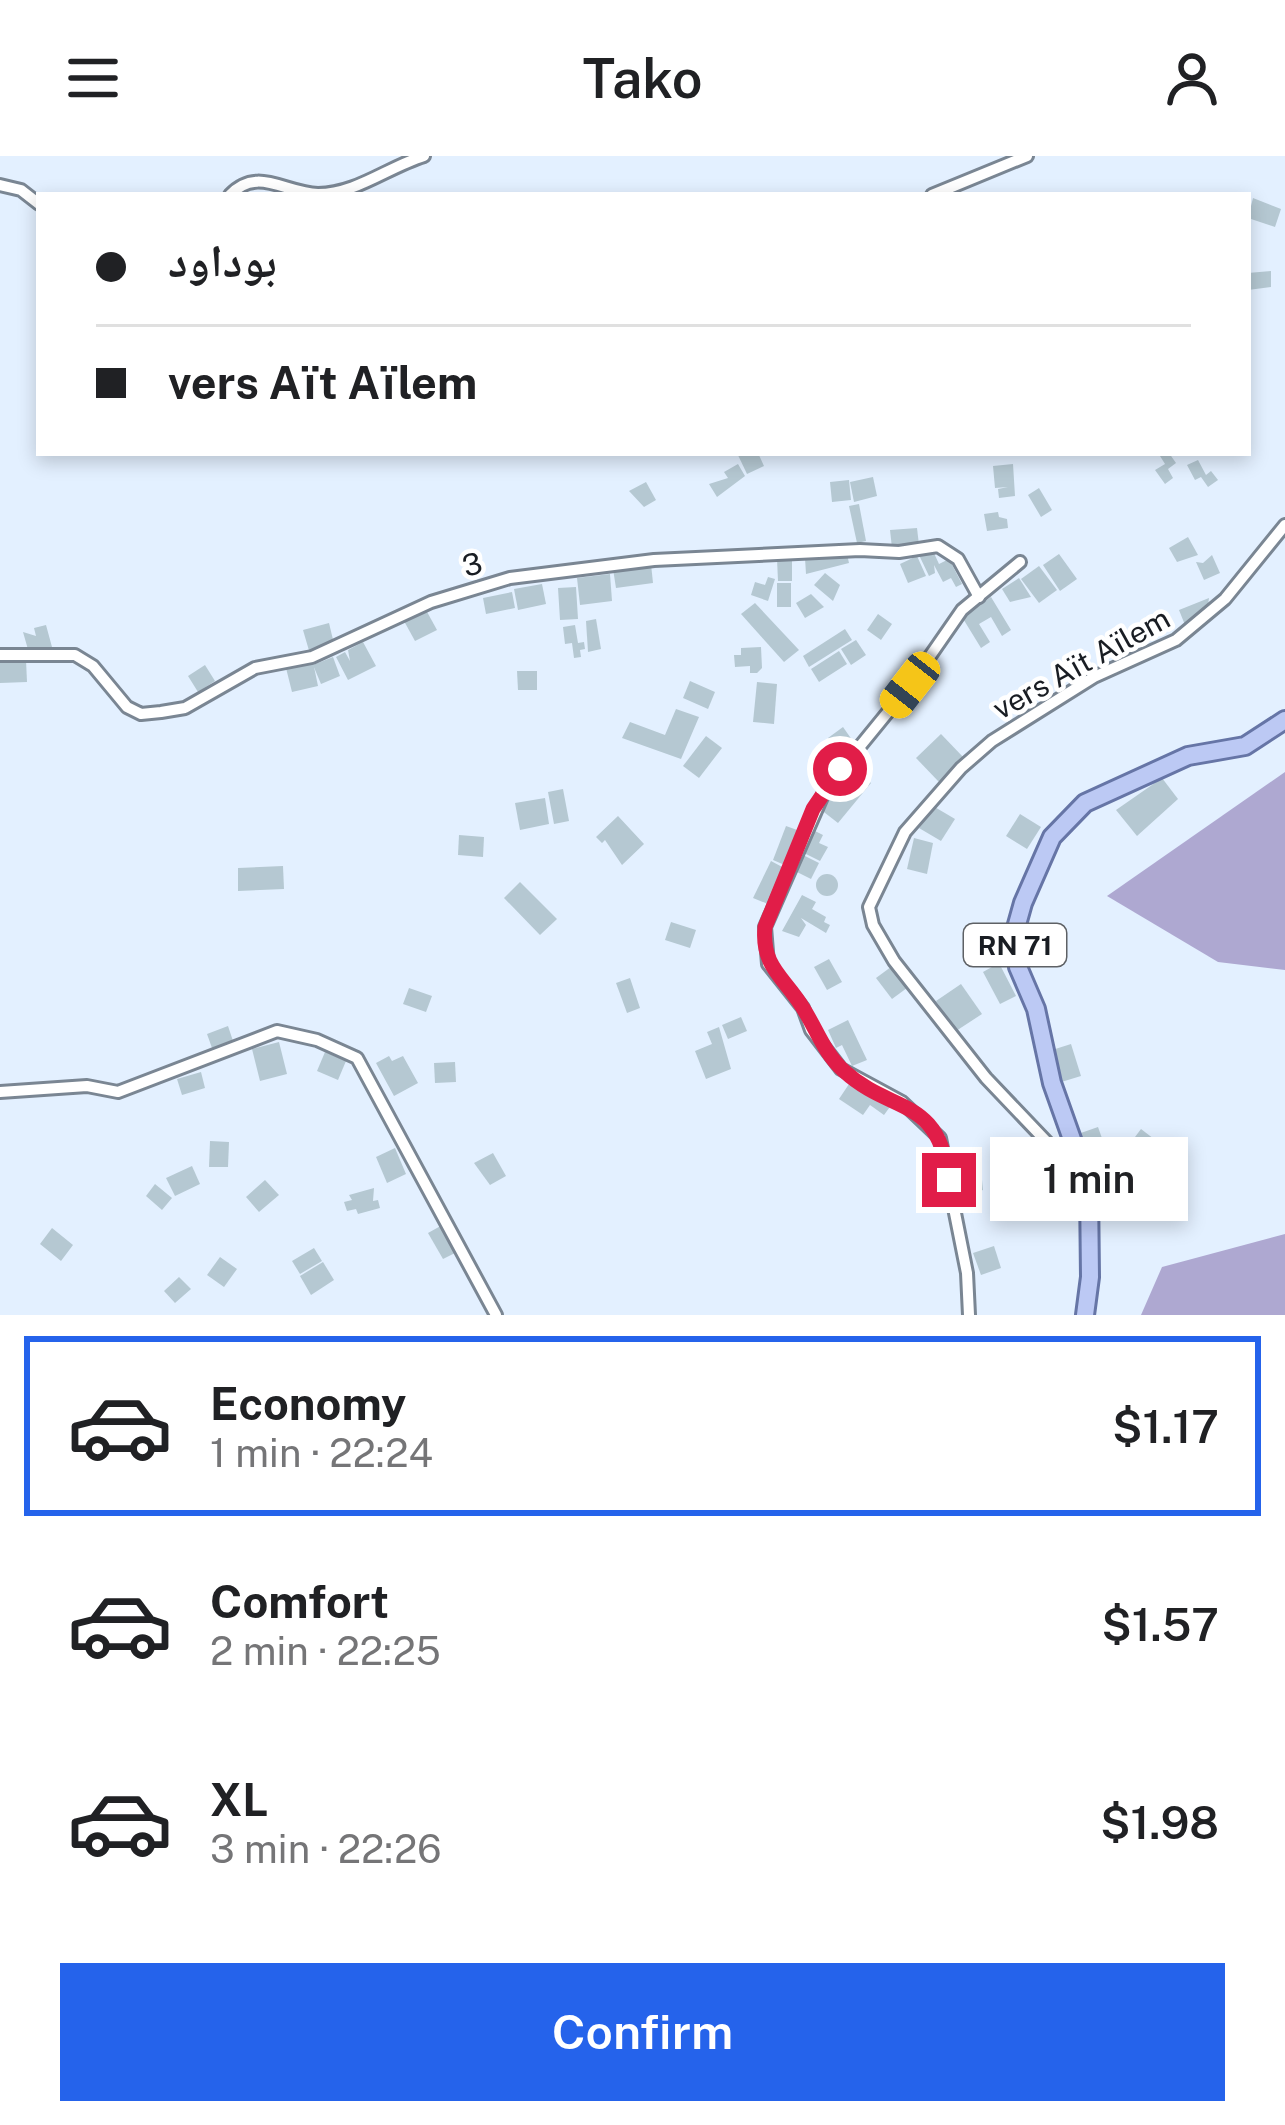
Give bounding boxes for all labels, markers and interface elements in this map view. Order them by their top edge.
icon: menu [60,45,126,111]
icon: person [1159,45,1225,111]
text: Tako [582,47,703,110]
text: بوداود [168,234,277,287]
text: vers Aït Aïlem [168,356,477,409]
street label: 3 [458,544,486,584]
street label: vers Aït Aïlem [986,600,1176,726]
car [874,646,946,724]
route start [813,742,867,796]
road number: RN 71 [964,924,1066,966]
callout: 1 min [991,1138,1189,1222]
route end [922,1153,976,1207]
text: 1 min [1043,1156,1135,1202]
icon: car [66,1372,174,1480]
text: Economy [210,1377,406,1430]
text: $1.17 [1112,1400,1219,1453]
text: 1 min · 22:24 [210,1430,433,1476]
icon: car [66,1570,174,1678]
text: Comfort [210,1575,389,1628]
text: $1.57 [1101,1598,1219,1651]
text: 2 min · 22:25 [210,1628,441,1674]
icon: car [66,1768,174,1876]
text: XL [210,1773,268,1826]
text: $1.98 [1100,1796,1219,1849]
text: 3 min · 22:26 [210,1826,441,1872]
button: Confirm [60,1963,1225,2101]

